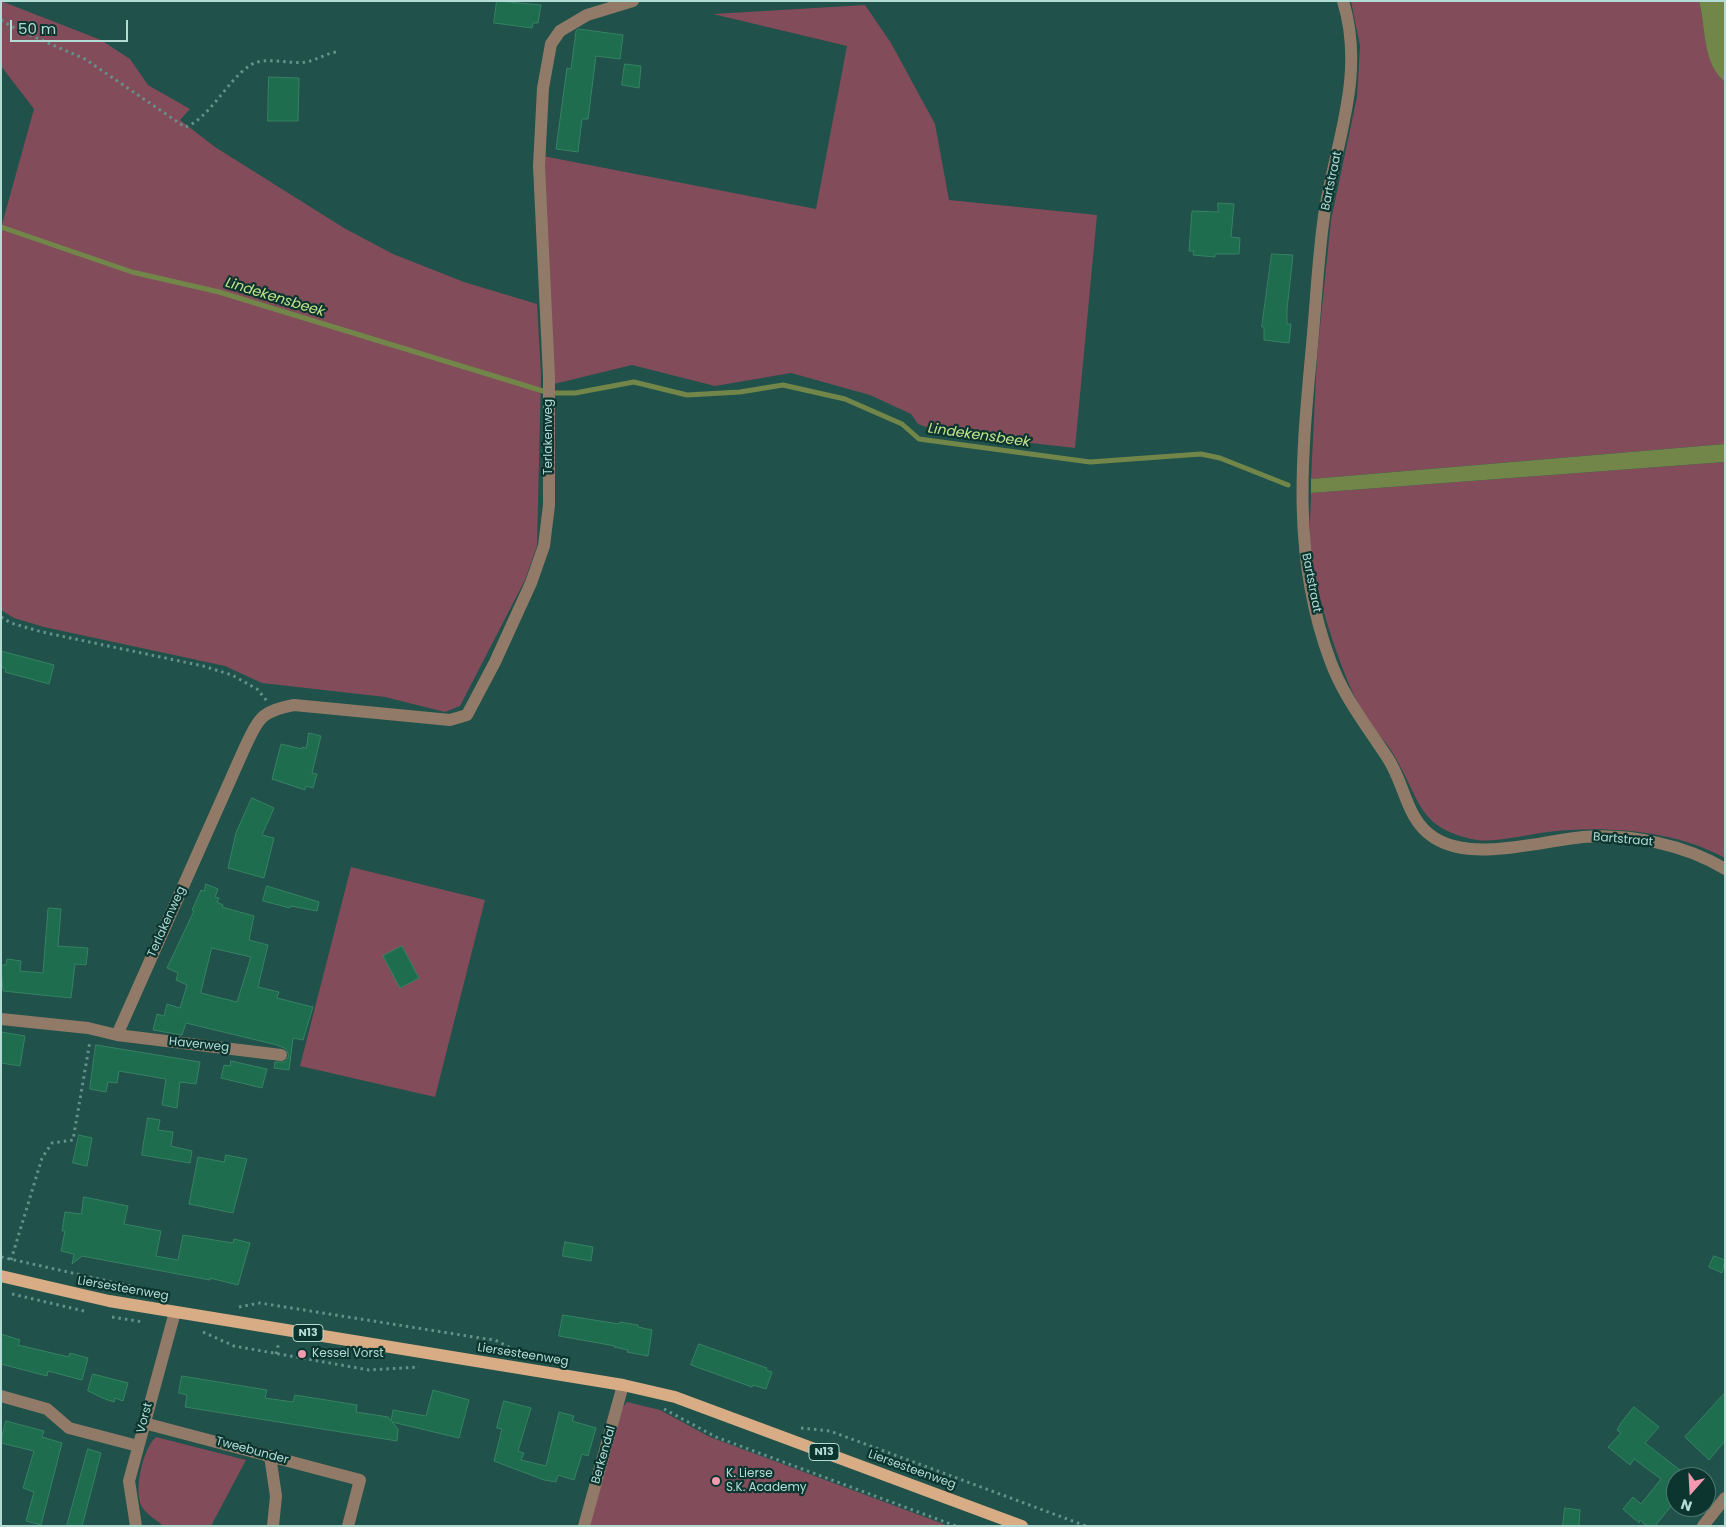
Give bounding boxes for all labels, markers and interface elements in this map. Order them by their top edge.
scale bar [12,10,130,42]
text: 50 m [18,18,56,39]
street label: Bartstraat [1319,150,1345,212]
water label: Lindekensbeek [223,275,327,321]
street label: Terlakenweg [542,399,556,475]
water label: Lindekensbeek [927,421,1031,451]
street label: Bartstraat [1298,552,1324,614]
street label: Bartstraat [1592,830,1654,850]
street label: Terlakenweg [145,884,189,960]
street label: Haverweg [168,1035,230,1055]
street label: Liersesteenweg [76,1274,170,1304]
road number: N13 [293,1325,323,1342]
street label: Liersesteenweg [476,1341,570,1369]
place label: Kessel Vorst [312,1347,384,1361]
marker: Kessel Vorst [296,1348,308,1360]
street label: Vorst [134,1401,156,1435]
street label: Berkendal [589,1424,619,1486]
street label: Tweebunder [214,1434,290,1468]
road number: N13 [809,1444,839,1460]
street label: Liersesteenweg [866,1447,958,1493]
place label: K. Lierse S.K. Academy [726,1467,807,1495]
north arrow [1666,1467,1716,1517]
marker: K. Lierse S.K. Academy [710,1475,722,1487]
text: N [1678,1494,1695,1516]

